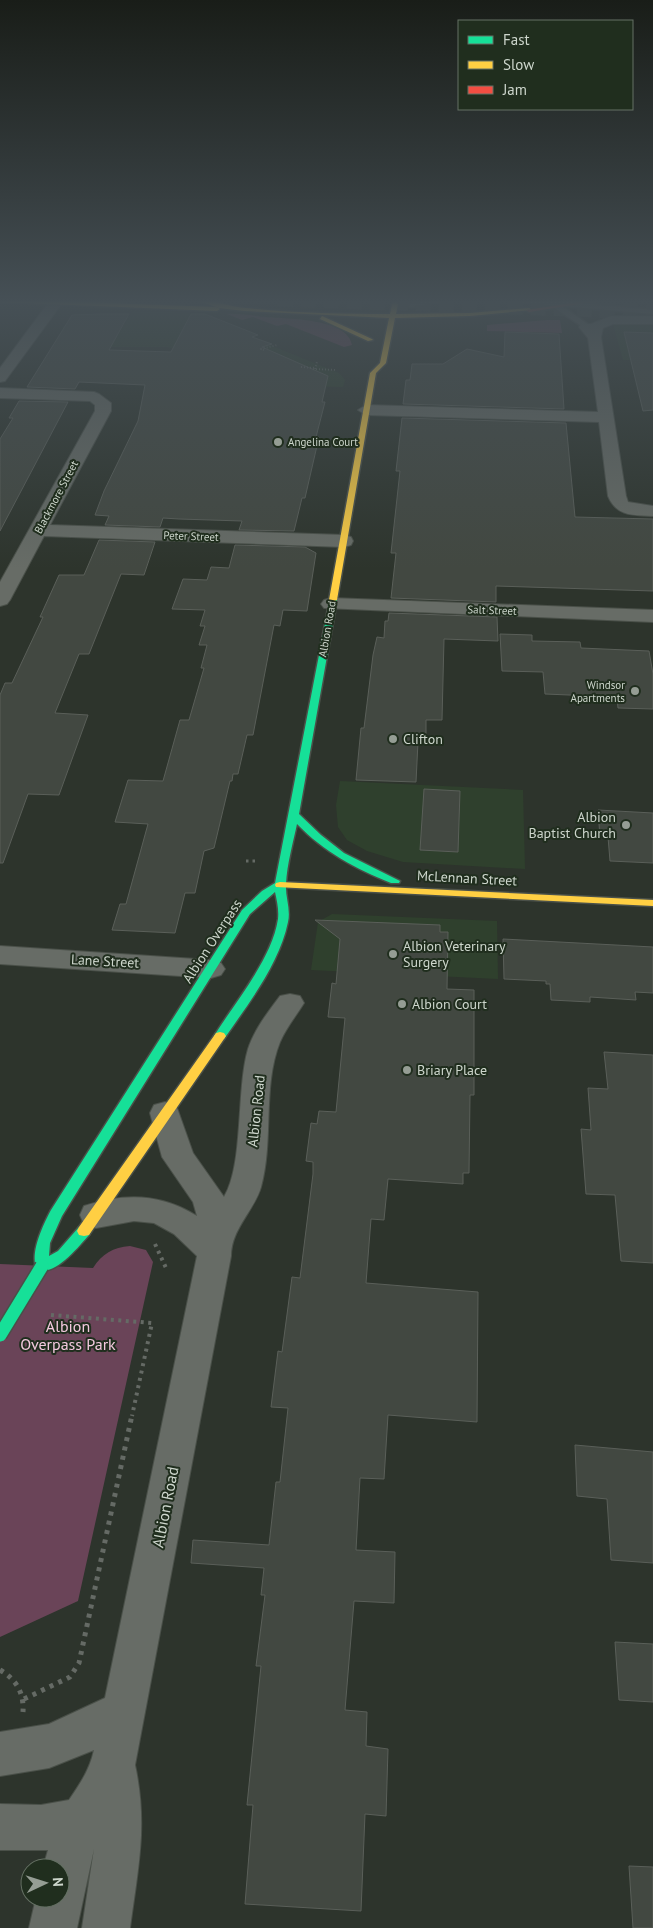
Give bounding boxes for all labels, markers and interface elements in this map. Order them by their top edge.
legend [458,20,633,110]
text: Fast [503,30,530,49]
text: Slow [503,55,534,74]
text: Jam [502,80,527,99]
place label: Angelina Court [288,435,358,449]
marker: Angelina Court [272,436,284,448]
street label: Blackmore Street [31,458,81,536]
street label: Peter Street [163,528,219,544]
street label: Albion Road [315,600,339,658]
street label: Salt Street [467,602,517,618]
place label: Windsor Apartments [570,678,625,705]
marker: Windsor Apartments [629,685,641,697]
place label: Clifton [403,730,443,748]
marker: Clifton [387,733,399,745]
place label: Albion Baptist Church [529,808,616,842]
marker: Albion Baptist Church [620,819,632,831]
street label: McLennan Street [416,866,518,890]
street label: Albion Overpass [178,896,246,986]
place label: Albion Veterinary Surgery [403,937,506,971]
marker: Albion Veterinary Surgery [387,948,399,960]
street label: Lane Street [70,950,140,972]
place label: Albion Court [412,995,487,1013]
marker: Albion Court [396,998,408,1010]
place label: Briary Place [417,1061,487,1079]
marker: Briary Place [401,1064,413,1076]
street label: Albion Road [243,1074,269,1148]
park label: Albion Overpass Park [20,1316,116,1354]
street label: Albion Road [147,1465,183,1549]
north arrow [20,1858,70,1908]
text: N [49,1877,67,1887]

